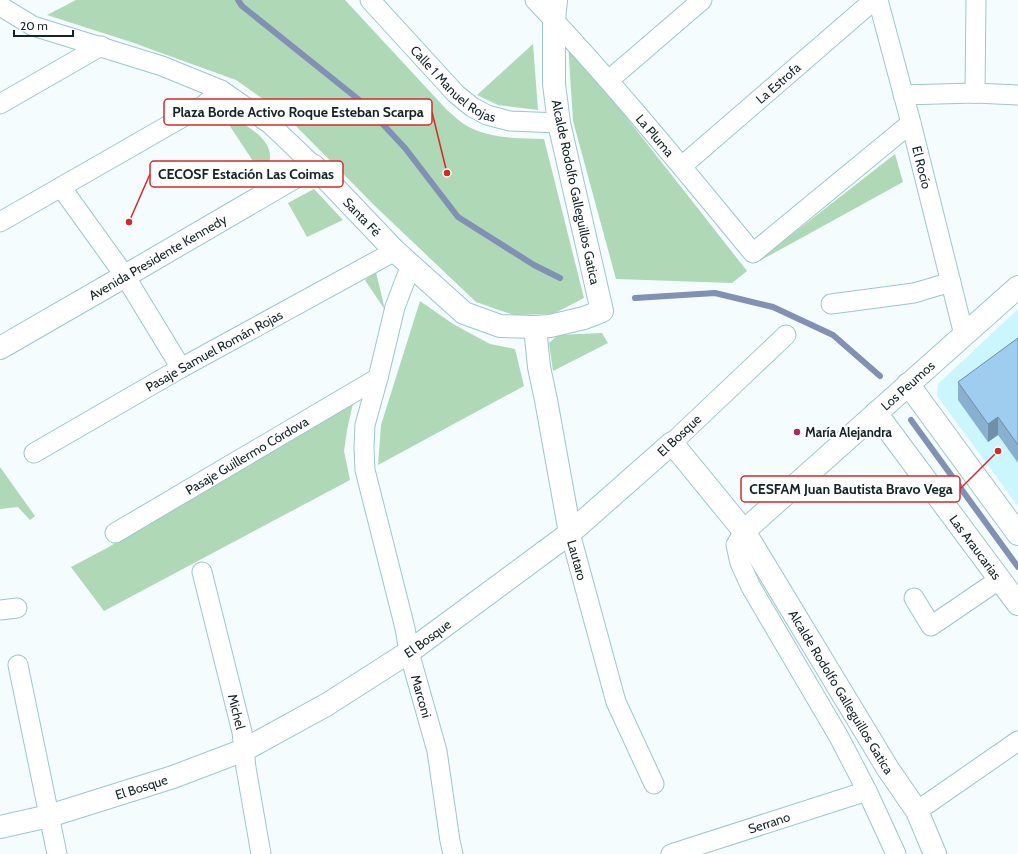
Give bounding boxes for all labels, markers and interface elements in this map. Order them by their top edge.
scale bar [14,12,73,38]
text: 20 m [20,18,48,33]
street label: Calle 1 Manuel Rojas [407,42,498,125]
street label: La Estrofa [752,59,804,107]
street label: Alcalde Rodolfo Galleguillos Gatica [549,98,604,287]
callout: Plaza Borde Activo Roque Esteban Scarpa [164,99,432,125]
text: Plaza Borde Activo Roque Esteban Scarpa [172,103,424,121]
street label: La Pluma [633,111,678,160]
street label: El Rocío [909,144,935,190]
callout: CECOSF Estación Las Coimas [150,161,343,187]
text: CECOSF Estación Las Coimas [158,165,334,183]
street label: Santa Fé [340,194,385,240]
street label: Avenida Presidente Kennedy [86,210,230,303]
street label: Pasaje Samuel Román Rojas [143,306,286,395]
street label: Los Peumos [877,357,938,413]
street label: El Bosque [654,410,705,459]
street label: Pasaje Guillermo Córdova [182,413,312,498]
place label: María Alejandra [805,424,892,440]
marker: María Alejandra [792,427,802,437]
callout: CESFAM Juan Bautista Bravo Vega [741,476,960,502]
text: CESFAM Juan Bautista Bravo Vega [749,480,953,498]
street label: Las Araucarias [946,511,1005,583]
street label: Lautaro [564,538,591,582]
street label: Alcalde Rodolfo Galleguillos Gatica [785,607,897,778]
street label: El Bosque [401,616,454,661]
street label: Marconi [408,673,435,719]
street label: Michel [225,692,249,731]
street label: El Bosque [113,771,170,803]
street label: Serrano [746,808,792,837]

